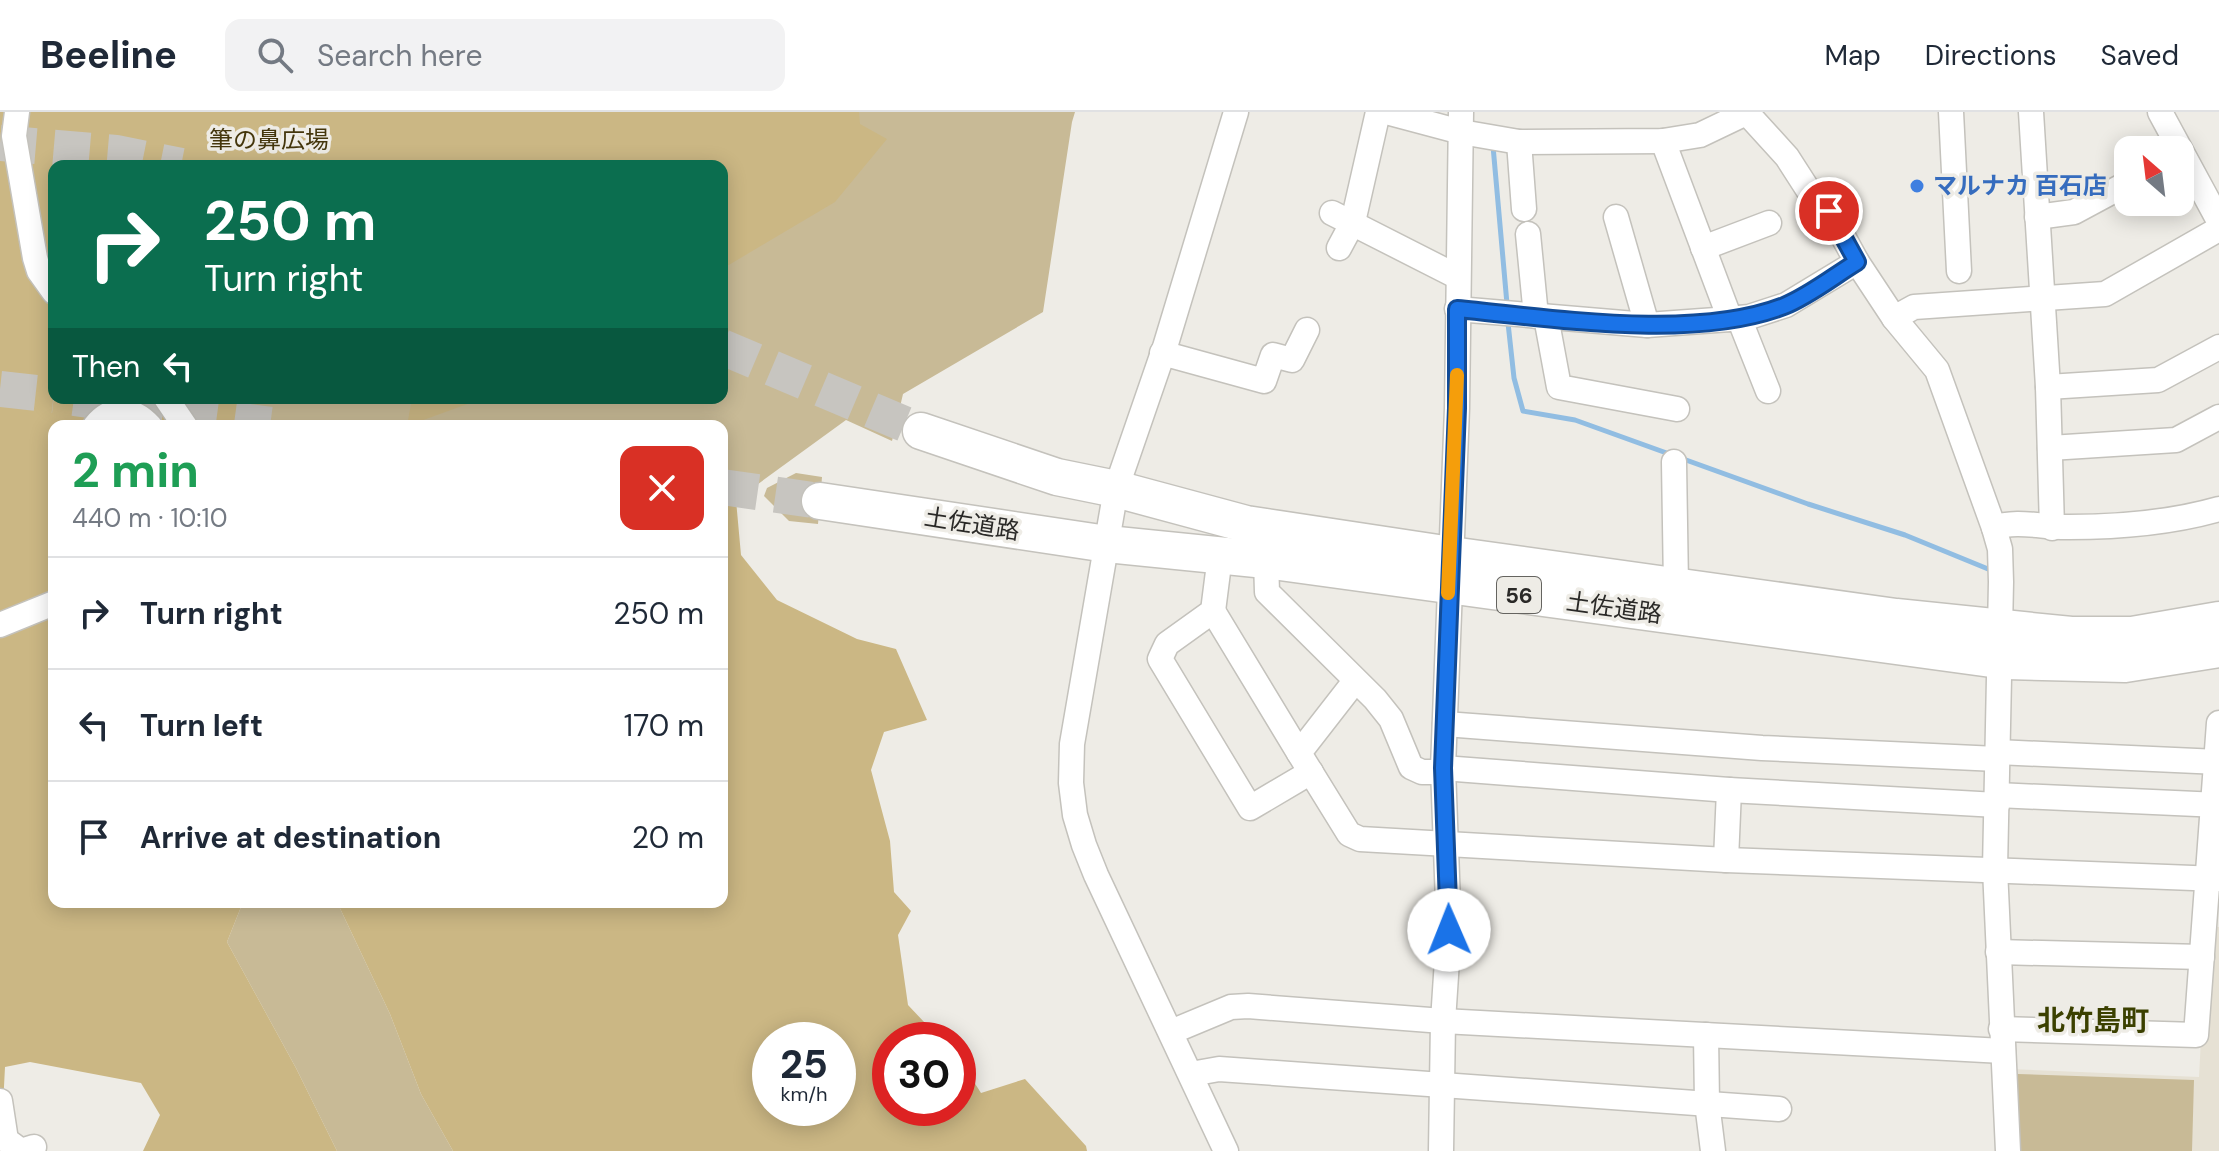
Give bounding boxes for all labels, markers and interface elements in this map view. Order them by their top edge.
search box [225,19,785,91]
text: Beeline [40,30,177,80]
icon: search [253,33,297,77]
text: Search here [317,36,482,75]
text: Map [1824,37,1881,74]
text: Directions [1925,37,2057,74]
text: Saved [2101,37,2179,74]
park label: 筆の鼻広場 [209,124,329,155]
north arrow [2114,136,2194,216]
map controls [2114,136,2194,216]
place label: マルナカ 百石店 [1933,170,2107,201]
pin [1795,177,1863,245]
marker: マルナカ 百石店 [1908,177,1926,195]
text: 250 m [204,184,376,257]
icon: arrive [1807,189,1851,233]
icon: right [72,192,176,296]
text: Turn right [204,255,363,302]
icon: left [156,344,200,388]
text: Then [72,347,140,386]
text: 2 min [72,439,199,502]
button: close [620,446,704,530]
text: 440 m · 10:10 [72,501,227,535]
street label: 土佐道路 [922,501,1022,546]
road number: 56 [1497,577,1541,613]
street label: 土佐道路 [1564,585,1664,630]
icon: right [72,591,116,635]
text: Turn right [140,594,283,633]
text: 250 m [613,594,704,633]
icon: left [72,703,116,747]
text: Turn left [140,706,263,745]
text: 170 m [624,706,704,745]
icon: arrive [72,815,116,859]
text: Arrive at destination [140,818,441,857]
text: 20 m [632,818,704,857]
position arrow [1407,888,1491,972]
district label: 北竹島町 [2037,1002,2149,1039]
speed limit sign: 30 [872,1022,976,1126]
text: 25 [780,1038,828,1090]
text: km/h [780,1081,828,1107]

